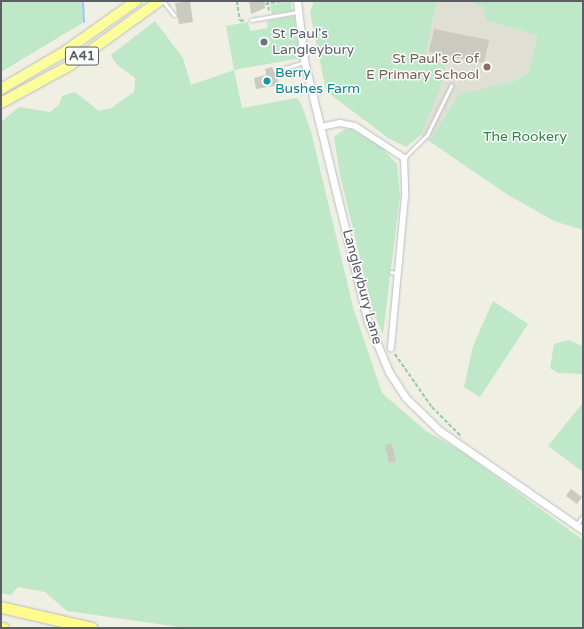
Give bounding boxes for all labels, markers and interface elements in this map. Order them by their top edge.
place label: St Paul's Langleybury [272,26,354,58]
marker: St Paul's Langleybury [259,37,269,47]
road number: A41 [64,45,100,67]
place label: St Paul's C of E Primary School [366,51,479,84]
marker: St Paul's C of E Primary School [482,62,492,72]
place label: Berry Bushes Farm [275,65,360,98]
marker: Berry Bushes Farm [262,76,272,86]
park label: The Rookery [483,129,567,145]
street label: Langleybury Lane [339,228,385,346]

